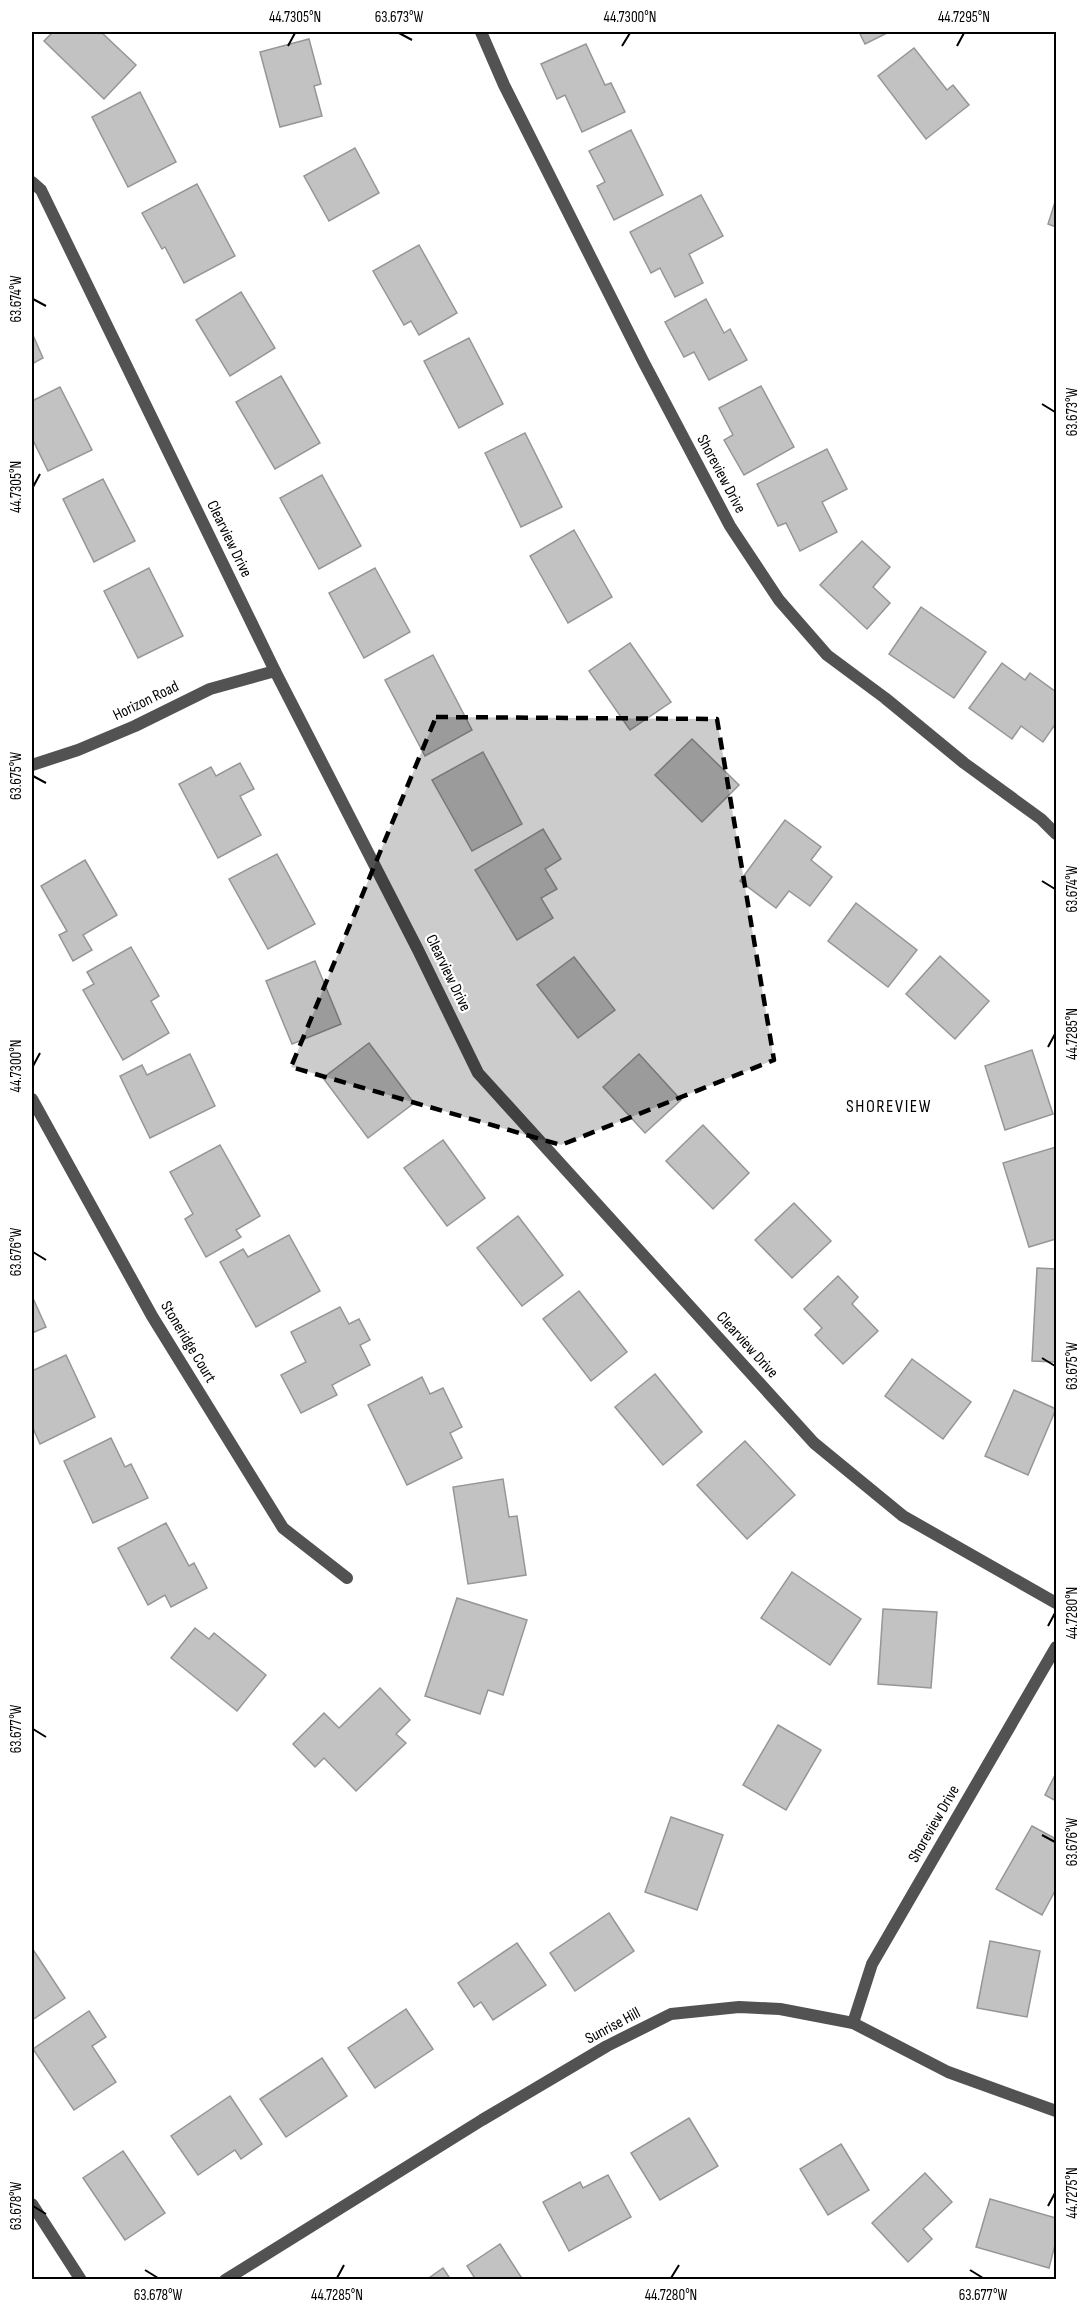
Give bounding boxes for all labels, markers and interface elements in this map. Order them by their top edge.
text: 44.7305°N [269,8,321,27]
text: 63.673°W [375,8,423,27]
text: 44.7300°N [604,8,656,27]
text: 44.7295°N [938,8,990,27]
text: 63.674°W [7,275,26,323]
text: 63.673°W [1063,388,1082,436]
street label: Shoreview Drive [692,432,750,516]
text: 44.7305°N [7,461,26,513]
street label: Clearview Drive [202,498,256,580]
street label: Horizon Road [110,677,182,725]
text: 63.675°W [7,752,26,800]
text: 63.674°W [1063,865,1082,913]
street label: Clearview Drive [421,932,475,1014]
text: 44.7285°N [1063,1008,1082,1060]
text: 44.7300°N [7,1040,26,1092]
district label: SHOREVIEW [846,1096,932,1117]
text: 63.676°W [7,1227,26,1276]
street label: Stoneridge Court [156,1298,220,1386]
street label: Clearview Drive [712,1308,782,1382]
text: 63.675°W [1063,1342,1082,1390]
text: 44.7280°N [1063,1587,1082,1639]
text: 63.677°W [7,1704,26,1753]
street label: Shoreview Drive [904,1782,964,1866]
text: 63.676°W [1063,1817,1082,1866]
street label: Sunrise Hill [582,2004,644,2048]
text: 44.7275°N [1063,2167,1082,2219]
text: 63.678°W [7,2182,26,2230]
text: 63.678°W [134,2286,182,2305]
text: 44.7285°N [311,2286,363,2305]
text: 44.7280°N [645,2286,697,2305]
text: 63.677°W [959,2286,1008,2305]

